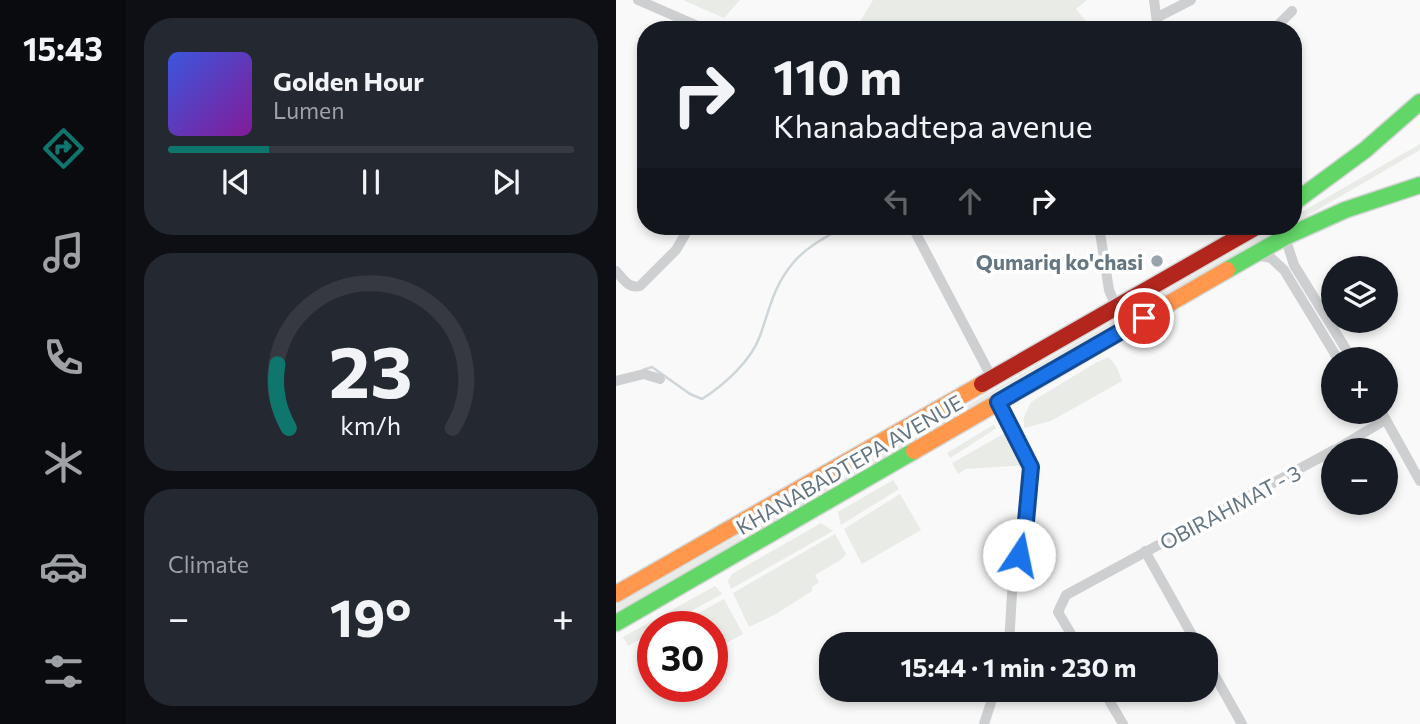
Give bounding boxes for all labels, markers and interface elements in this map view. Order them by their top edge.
text: 15:43 [23,28,103,68]
text: 110 m [773,45,902,105]
icon: right [658,49,749,140]
text: Golden Hour [273,65,424,96]
text: Lumen [273,96,344,124]
text: Khanabadtepa avenue [773,105,1093,145]
icon: directions [39,124,88,173]
icon: previous [217,163,255,201]
icon: pause [352,163,390,201]
icon: next [487,163,525,201]
icon: left [878,182,916,220]
icon: ahead [951,182,989,220]
icon: right [1024,182,1062,220]
icon: music [39,228,88,277]
place label: Qumariq ko'chasi [976,249,1143,274]
marker: Qumariq ko'chasi [1149,253,1165,269]
map controls [1321,256,1398,515]
button: layers [1321,256,1398,333]
pin [1114,288,1174,348]
icon: arrive [1125,299,1163,337]
text: 23 [329,324,413,413]
icon: phone [39,333,88,382]
button: + [1321,347,1398,424]
street label: KHANABADTEPA AVENUE [731,389,967,539]
text: km/h [341,410,401,440]
icon: climate [39,438,88,487]
button: − [1321,438,1398,515]
street label: OBIRAHMAT - 3 [1155,459,1305,555]
position arrow [982,518,1056,592]
icon: car [39,542,88,591]
text: Climate [168,550,249,578]
text: 19° [330,584,411,648]
text: − [168,593,190,640]
text: + [552,593,574,640]
speed limit sign: 30 [637,611,728,702]
icon: filters [39,647,88,696]
text: 15:44 · 1 min · 230 m [901,651,1136,682]

